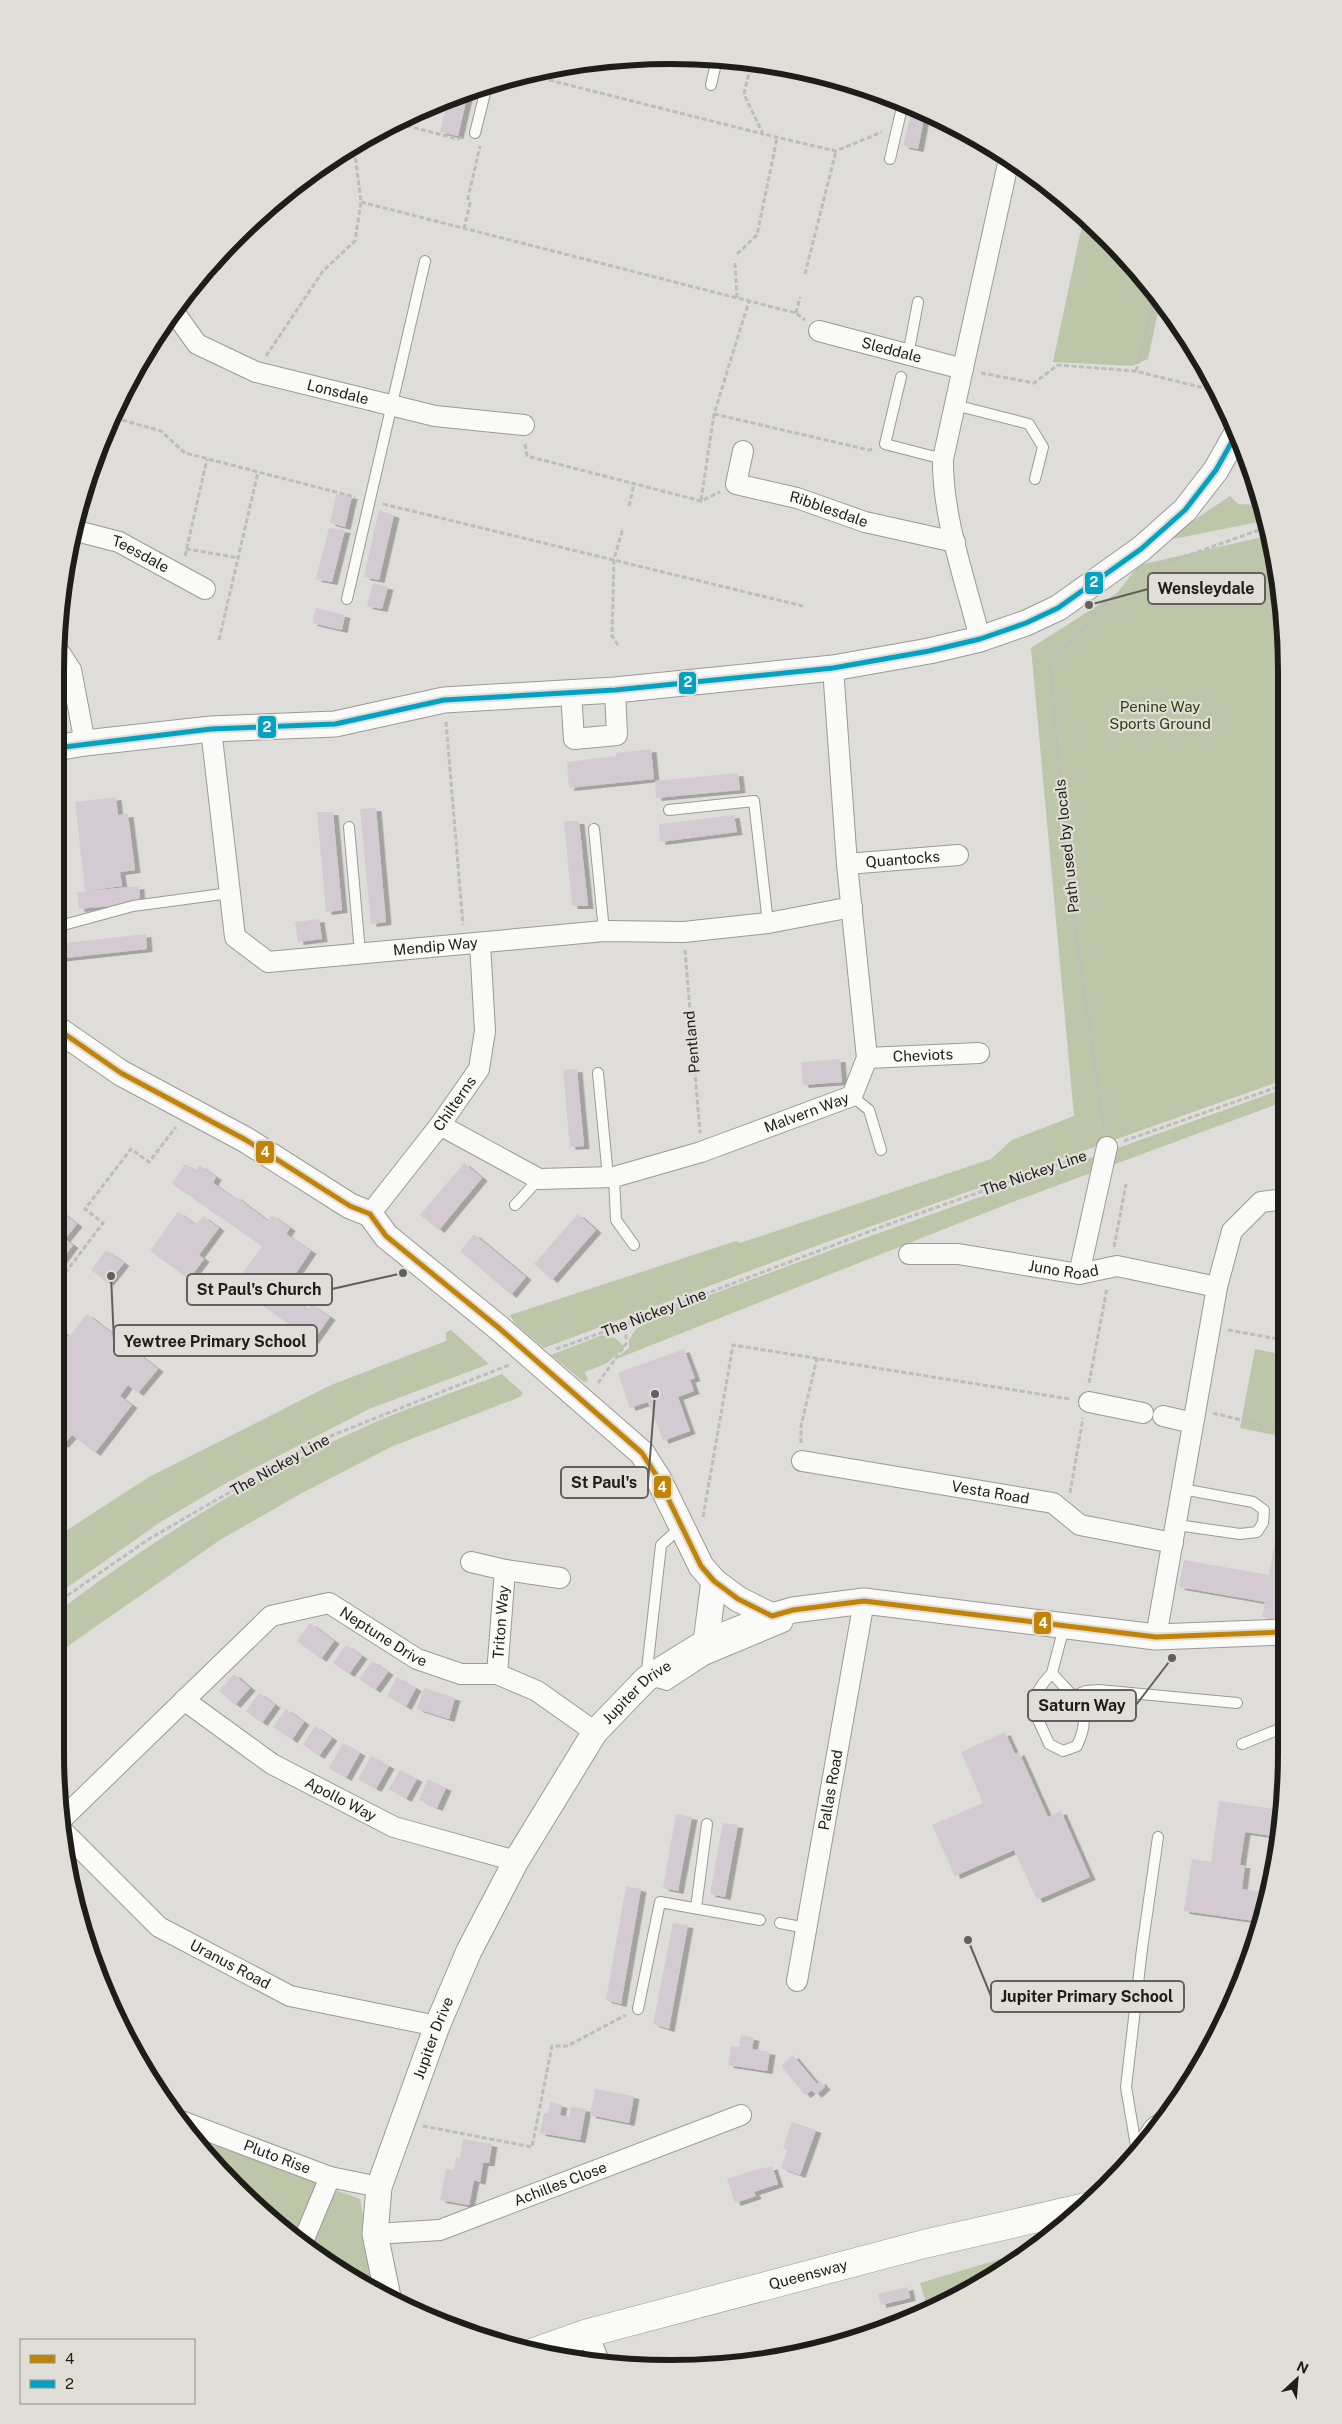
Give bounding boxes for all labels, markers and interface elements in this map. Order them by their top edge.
street label: Sleddale [860,334,924,366]
street label: Lonsdale [305,376,371,407]
street label: Ribblesdale [788,488,870,530]
street label: Teesdale [110,532,172,576]
line badge: 2 [1084,571,1104,595]
callout: Wensleydale [1148,573,1265,604]
text: 2 [1090,574,1099,590]
text: Wensleydale [1157,579,1255,598]
line badge: 2 [678,671,697,695]
text: 2 [684,674,693,690]
park label: Penine Way Sports Ground [1109,698,1211,732]
line badge: 2 [257,715,277,739]
text: 2 [263,719,272,735]
street label: Path used by locals [1051,778,1082,914]
street label: Quantocks [865,847,941,870]
street label: Mendip Way [392,934,479,958]
street label: Pentland [680,1010,703,1074]
street label: Cheviots [892,1045,953,1065]
street label: Chilterns [429,1073,479,1134]
street label: Malvern Way [762,1089,851,1136]
line badge: 4 [255,1140,275,1164]
text: 4 [260,1144,270,1160]
street label: The Nickey Line [979,1147,1089,1199]
street label: Juno Road [1027,1257,1100,1282]
callout: St Paul's Church [187,1274,332,1305]
text: St Paul's Church [196,1280,322,1299]
street label: The Nickey Line [599,1285,708,1340]
callout: Yewtree Primary School [114,1325,317,1356]
text: Yewtree Primary School [123,1332,307,1351]
street label: The Nickey Line [227,1430,332,1499]
callout: St Paul's [561,1467,648,1498]
text: St Paul's [571,1473,637,1492]
line badge: 4 [653,1475,672,1499]
street label: Vesta Road [950,1477,1031,1507]
text: 4 [657,1479,667,1495]
street label: Triton Way [489,1585,512,1660]
street label: Neptune Drive [337,1603,429,1670]
line badge: 4 [1033,1611,1052,1635]
text: 4 [1038,1615,1048,1631]
street label: Jupiter Drive [599,1657,674,1727]
callout: Saturn Way [1028,1690,1136,1721]
text: Saturn Way [1038,1696,1126,1715]
street label: Pallas Road [815,1748,846,1831]
street label: Apollo Way [302,1774,379,1824]
street label: Uranus Road [187,1936,273,1992]
callout: Jupiter Primary School [991,1981,1184,2012]
text: Jupiter Primary School [1001,1987,1173,2006]
street label: Jupiter Drive [410,1994,456,2081]
street label: Pluto Rise [241,2136,313,2177]
street label: Achilles Close [511,2158,609,2209]
street label: Queensway [767,2256,849,2293]
legend [20,2339,195,2404]
text: 4 [65,2350,74,2367]
north arrow [1272,2354,1322,2404]
text: N [1294,2358,1311,2377]
text: 2 [65,2375,74,2392]

